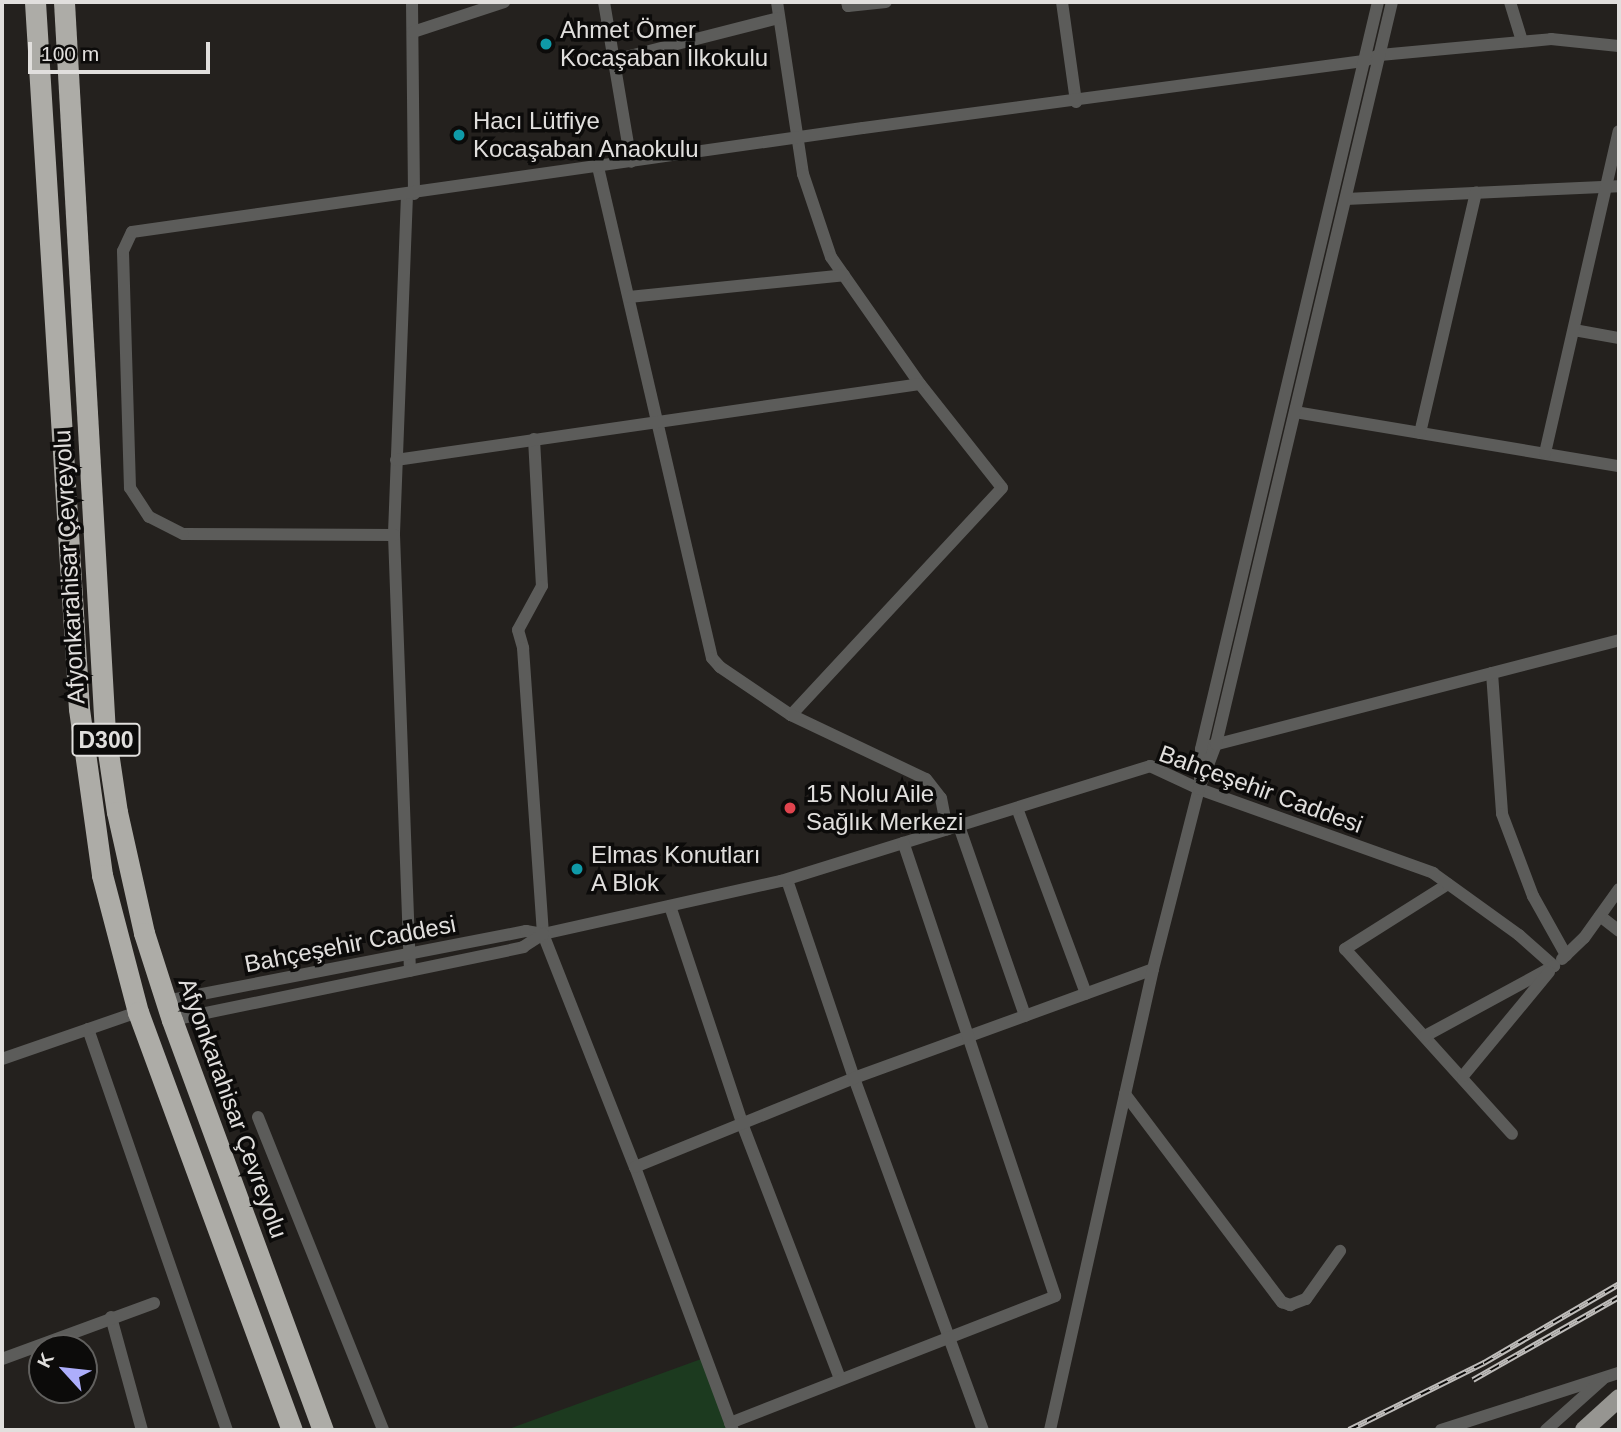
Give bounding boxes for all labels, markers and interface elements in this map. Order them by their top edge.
place label: Ahmet Ömer Kocaşaban İlkokulu [560,16,768,72]
scale bar [32,28,214,72]
marker: Ahmet Ömer Kocaşaban İlkokulu [538,36,554,52]
text: 100 m [41,42,99,65]
place label: Hacı Lütfiye Kocaşaban Anaokulu [473,107,700,163]
marker: Hacı Lütfiye Kocaşaban Anaokulu [451,127,467,143]
street label: Afyonkarahisar Çevreyolu [47,429,91,705]
road number: D300 [71,720,141,760]
street label: Bahçeşehir Caddesi [1155,739,1367,839]
place label: 15 Nolu Aile Sağlık Merkezi [806,780,963,836]
marker: 15 Nolu Aile Sağlık Merkezi [780,798,800,818]
place label: Elmas Konutları A Blok [591,841,760,897]
marker: Elmas Konutları A Blok [569,861,585,877]
street label: Bahçeşehir Caddesi [242,909,458,979]
street label: Afyonkarahisar Çevreyolu [172,974,294,1242]
north arrow [28,1334,98,1404]
text: K [33,1349,58,1371]

